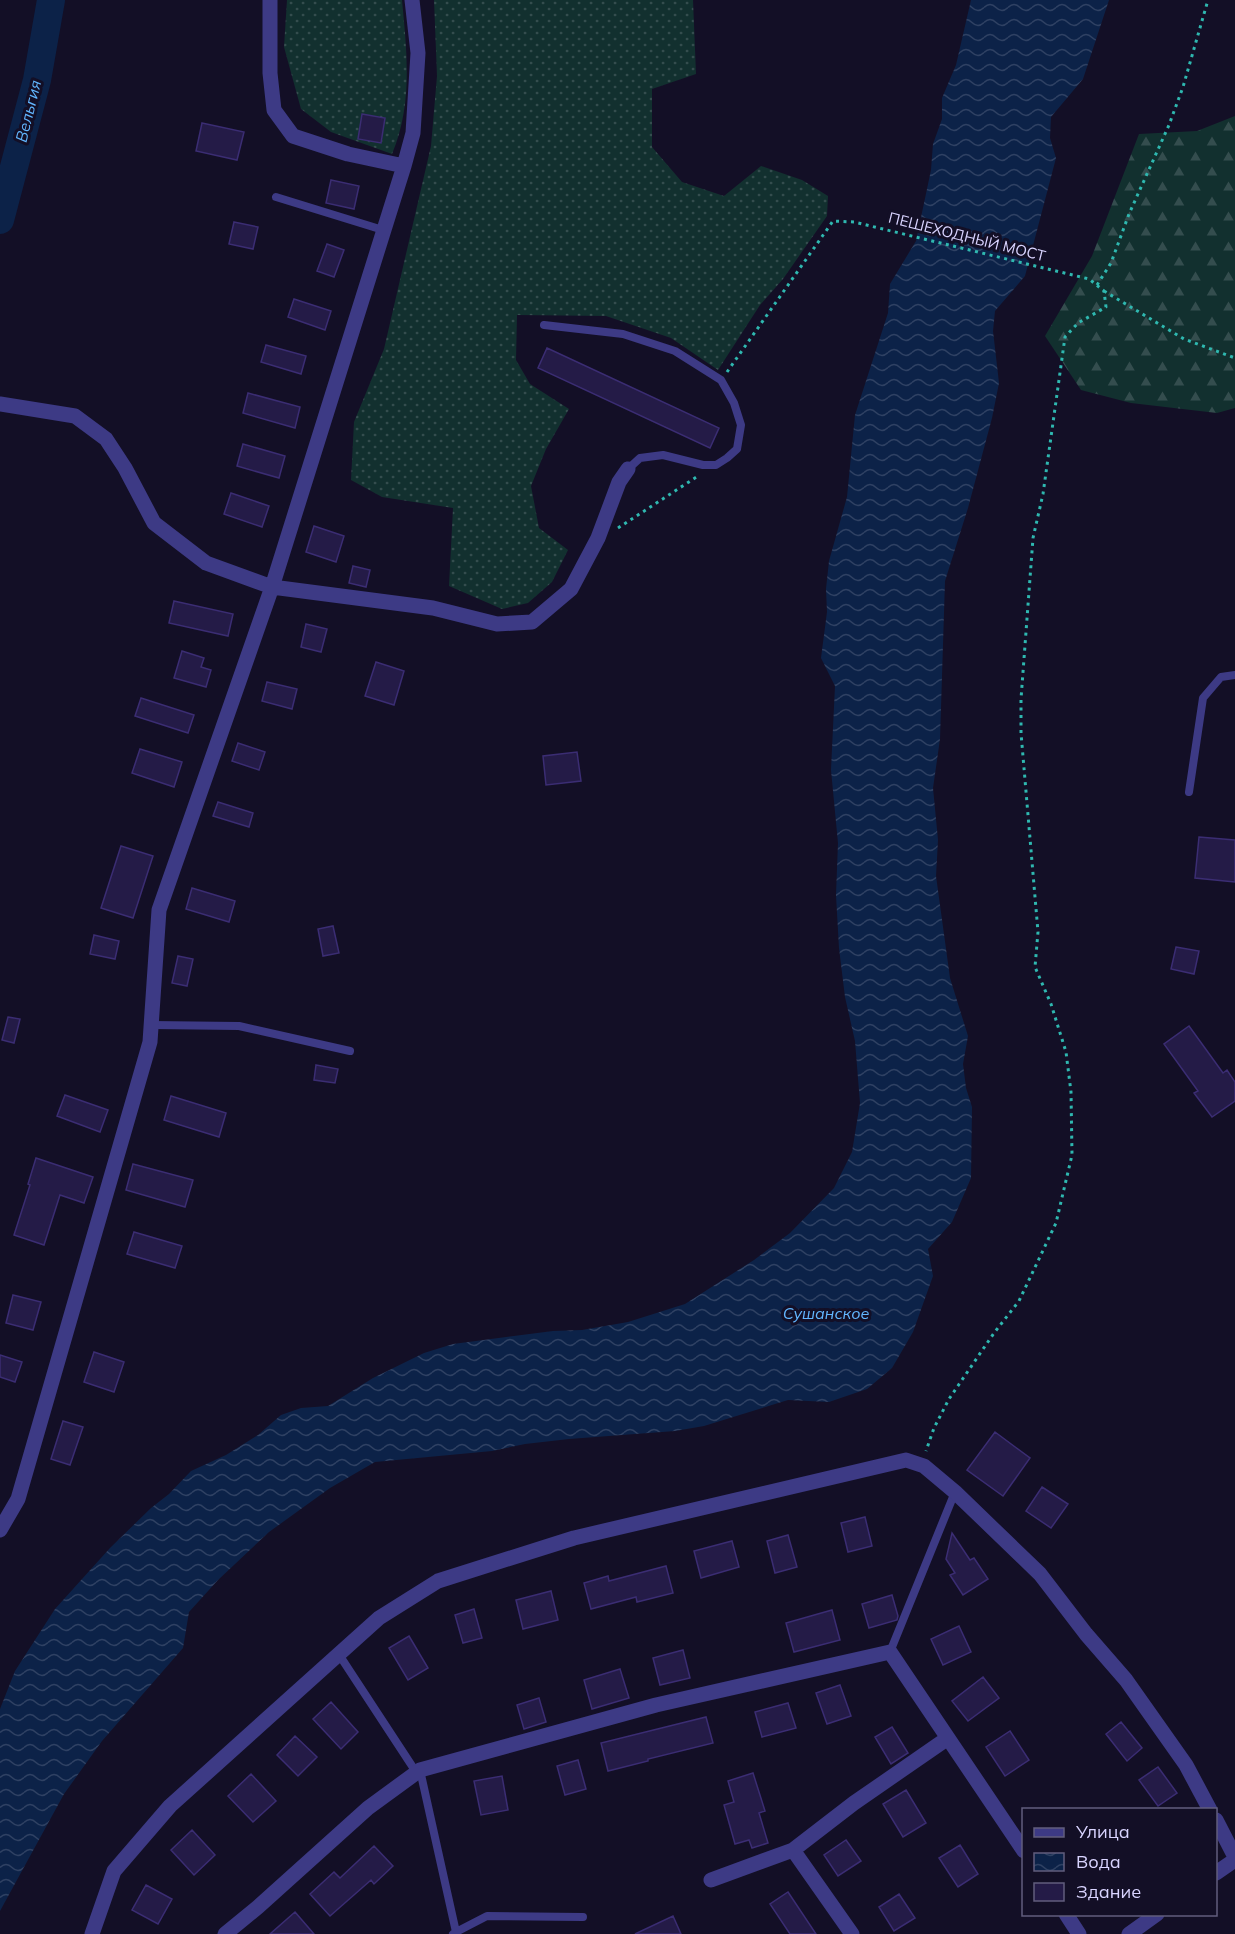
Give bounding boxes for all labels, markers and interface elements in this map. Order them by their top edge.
water label: Вельгия [11,78,45,144]
street label: ПЕШЕХОДНЫЙ МОСТ [887,208,1048,265]
water label: Сушанское [783,1303,869,1323]
legend [1022,1808,1217,1916]
text: Улица [1075,1820,1130,1843]
text: Вода [1076,1850,1121,1873]
text: Здание [1076,1880,1141,1903]

